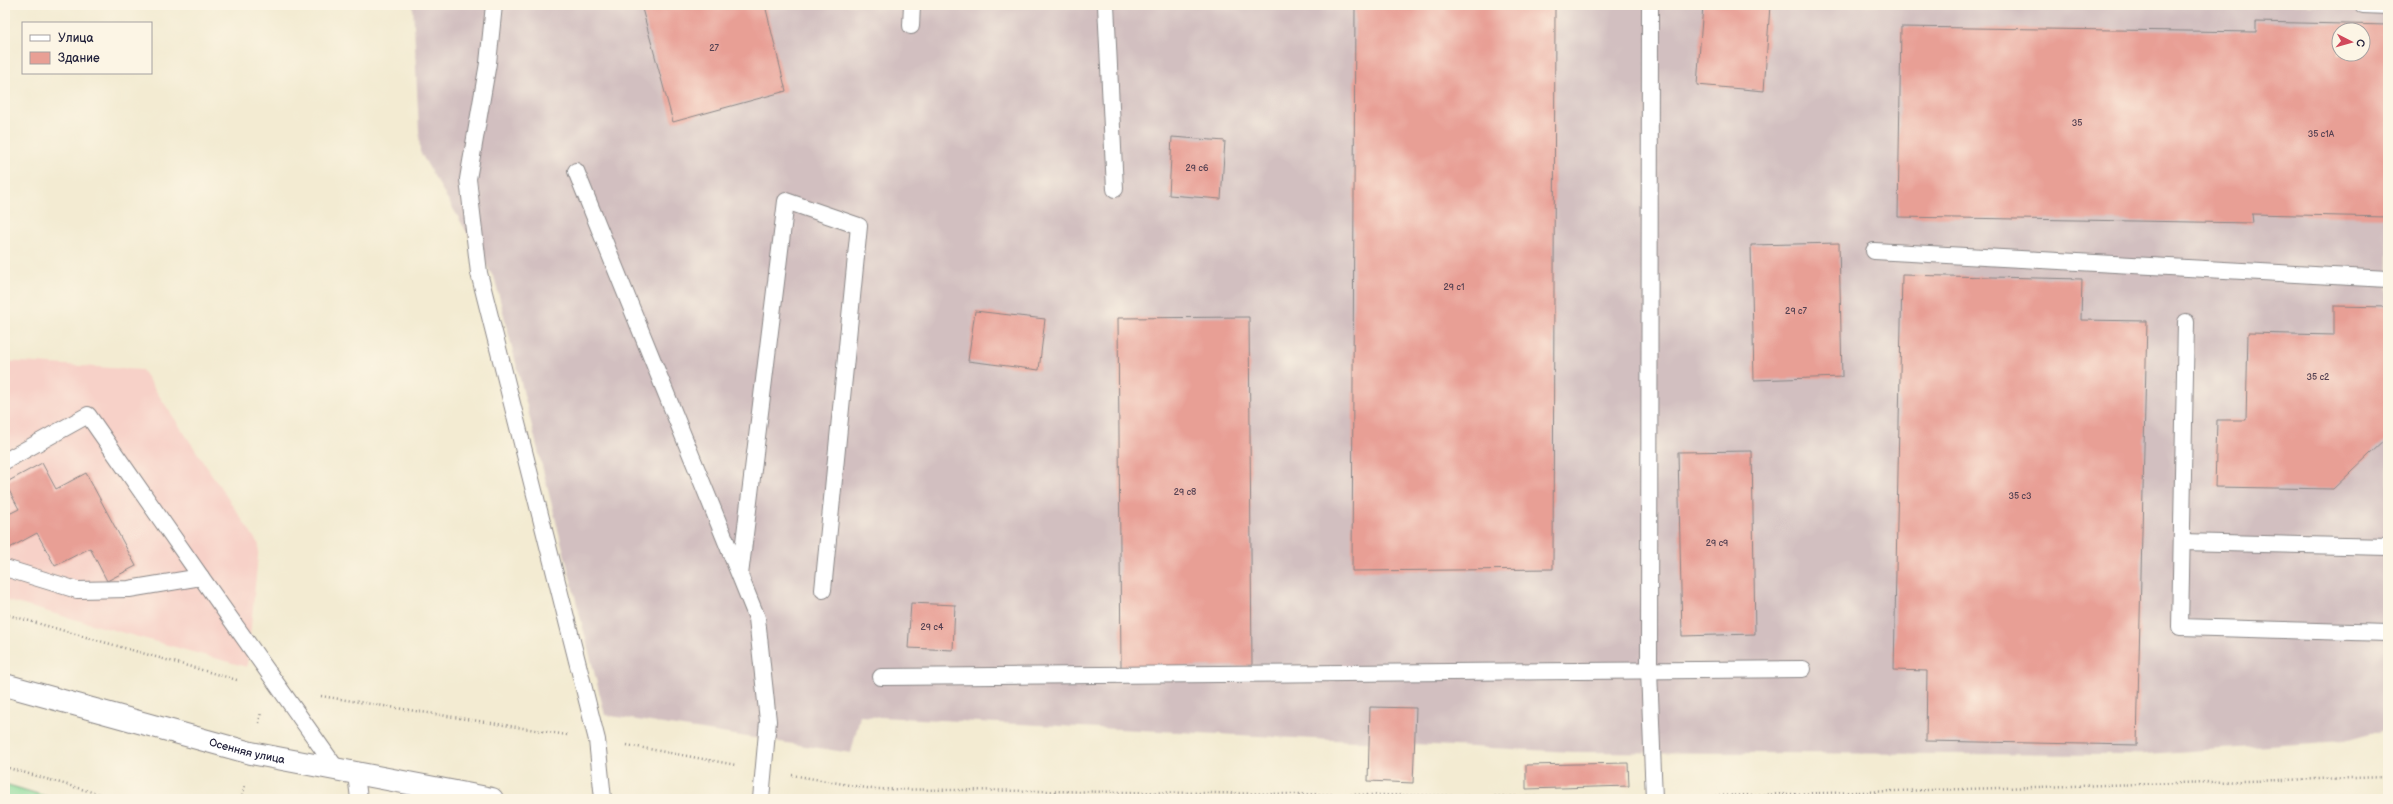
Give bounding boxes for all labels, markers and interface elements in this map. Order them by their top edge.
legend [22,22,152,74]
north arrow [2331,22,2371,62]
text: Улица [58,31,94,46]
text: С [2354,39,2367,48]
house number: 27 [709,43,719,54]
text: Здание [58,51,100,66]
house number: 35 [2072,118,2082,129]
house number: 35 с1А [2308,129,2335,140]
house number: 29 с6 [1186,163,1209,174]
house number: 29 с1 [1444,282,1464,293]
house number: 29 с7 [1785,306,1807,317]
house number: 35 с2 [2307,372,2330,383]
house number: 29 с8 [1174,487,1196,498]
house number: 35 с3 [2008,491,2032,502]
house number: 29 с9 [1706,538,1728,549]
house number: 29 с4 [921,622,944,633]
street label: Осенняя улица [208,735,287,766]

